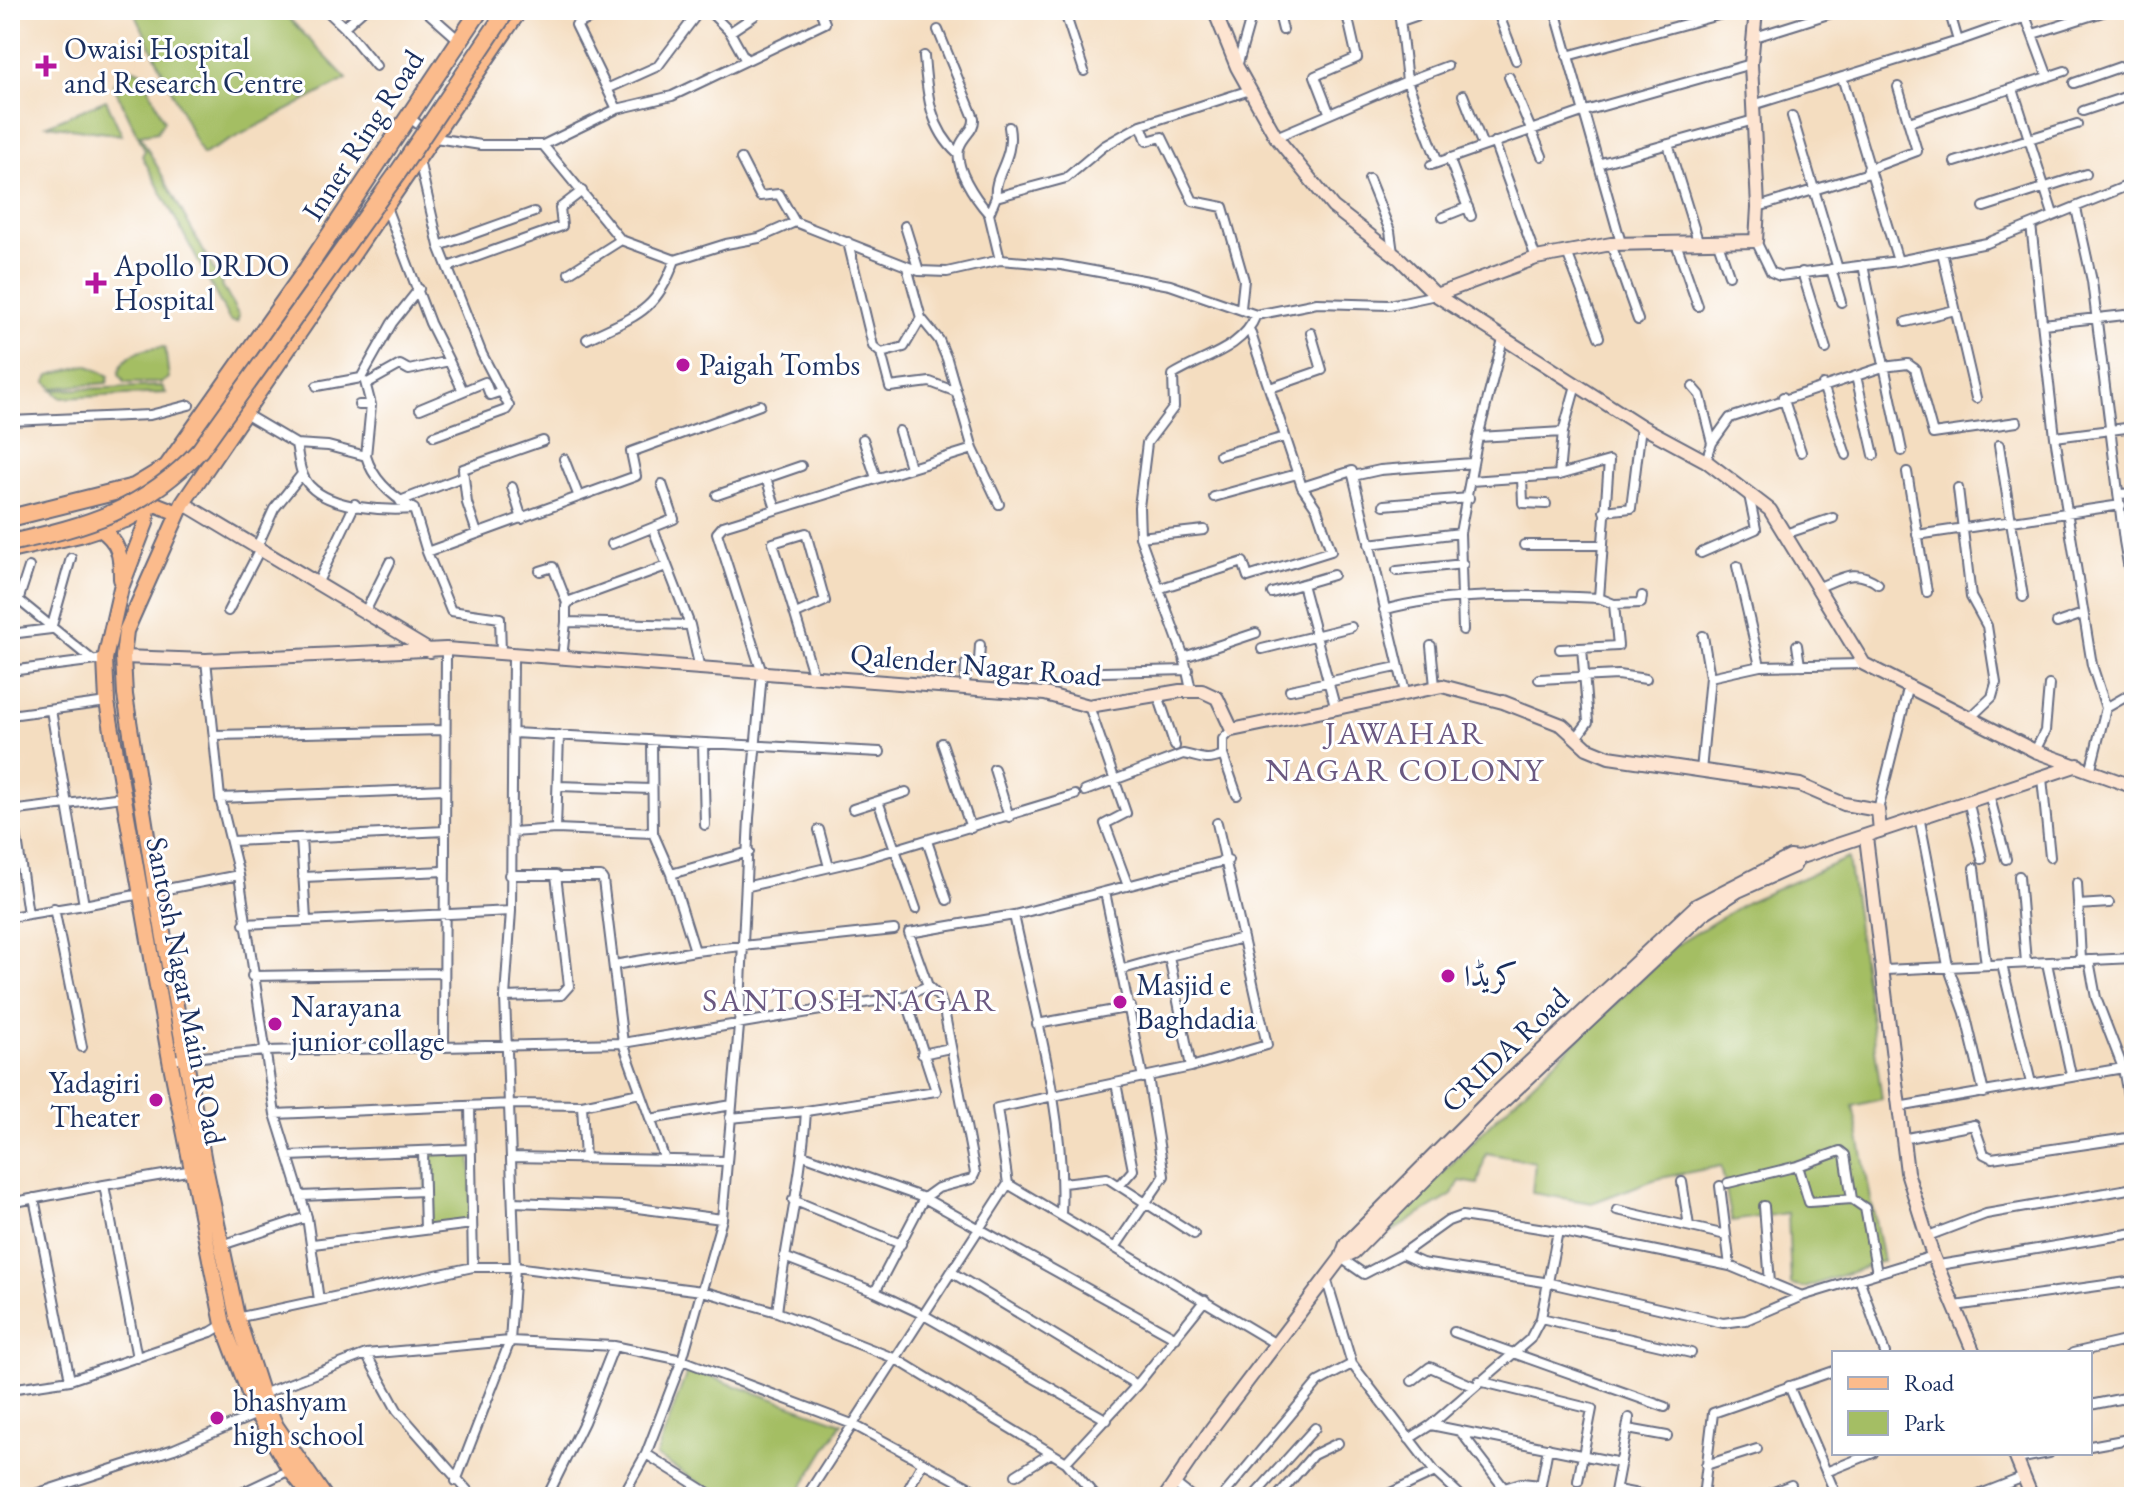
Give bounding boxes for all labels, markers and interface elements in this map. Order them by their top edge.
place label: Owaisi Hospital and Research Centre [64,29,303,102]
street label: Inner Ring Road [293,41,433,228]
marker: Owaisi Hospital and Research Centre [35,55,57,77]
place label: Apollo DRDO Hospital [113,246,290,319]
marker: Apollo DRDO Hospital [85,272,107,294]
place label: Paigah Tombs [699,345,860,384]
marker: Paigah Tombs [674,356,692,374]
street label: Qalender Nagar Road [849,634,1104,695]
district label: JAWAHAR NAGAR COLONY [1265,712,1545,791]
street label: Santosh Nagar Main ROad [137,834,236,1149]
place label: کریڈا [1464,956,1518,995]
place label: Masjid e Baghdadia [1136,965,1256,1038]
marker: کریڈا [1439,967,1457,985]
street label: CRIDA Road [1432,978,1578,1121]
district label: SANTOSH NAGAR [702,979,998,1021]
place label: Narayana junior collage [290,987,445,1060]
marker: Masjid e Baghdadia [1111,993,1129,1011]
marker: Narayana junior collage [266,1015,284,1033]
place label: Yadagiri Theater [49,1063,140,1136]
marker: Yadagiri Theater [147,1091,165,1109]
legend [1832,1351,2092,1455]
text: Road [1904,1367,1955,1398]
place label: bhashyam high school [233,1381,364,1454]
text: Park [1904,1407,1946,1438]
marker: bhashyam high school [208,1409,226,1427]

